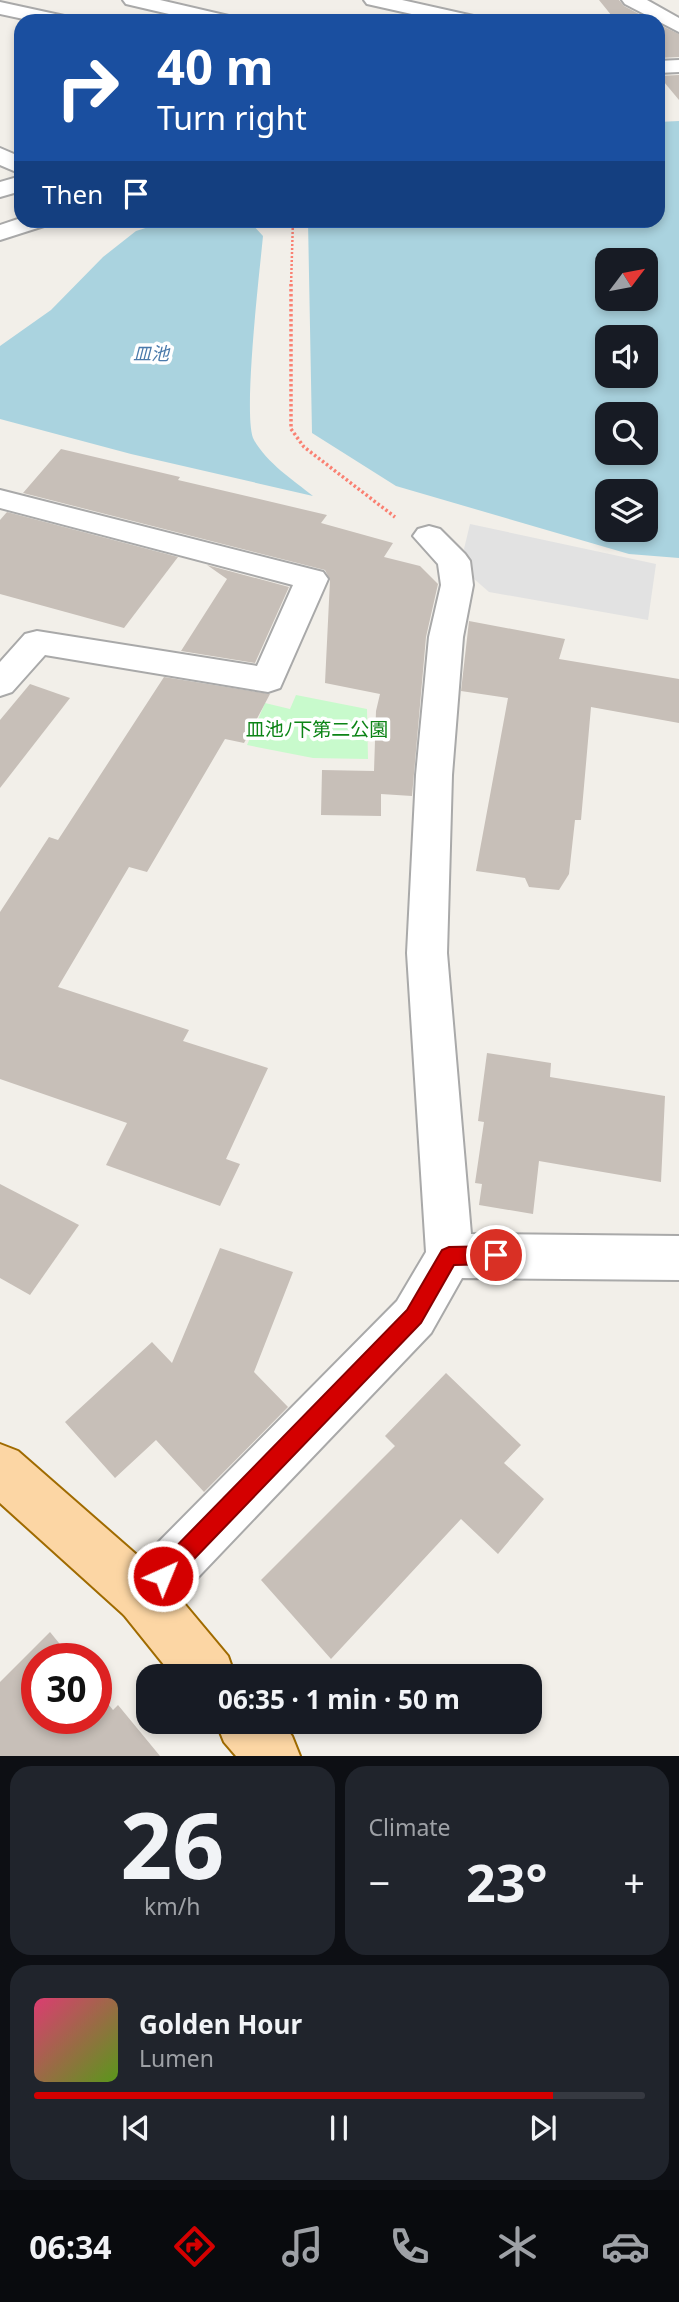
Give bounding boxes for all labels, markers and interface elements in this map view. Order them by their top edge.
text: 40 m [157,33,274,99]
icon: right [42,42,133,133]
text: Turn right [157,96,307,139]
icon: arrive [117,175,155,213]
text: Then [42,176,103,212]
north arrow [595,248,658,312]
map controls [595,248,658,542]
button: sound [595,325,658,388]
water label: 皿池 [133,341,171,365]
button: search [595,402,658,465]
button: layers [595,479,658,542]
park label: 皿池ﾉ下第二公園 [246,716,388,742]
pin [466,1225,526,1285]
icon: arrive [477,1236,515,1274]
position arrow [126,1539,200,1613]
speed limit sign: 30 [21,1643,112,1734]
text: 06:35 · 1 min · 50 m [218,1681,460,1717]
text: 26 [120,1782,224,1906]
text: Climate [369,1811,451,1843]
text: 23° [466,1846,548,1917]
text: − [369,1856,390,1908]
text: + [623,1856,645,1908]
text: km/h [144,1890,201,1922]
text: Golden Hour [139,2006,302,2042]
text: Lumen [139,2042,214,2074]
icon: previous [117,2109,155,2147]
icon: pause [320,2109,358,2147]
icon: next [524,2109,562,2147]
icon: directions [170,2222,219,2271]
icon: music [278,2222,327,2271]
icon: phone [385,2222,434,2271]
icon: climate [493,2222,542,2271]
icon: car [601,2222,650,2271]
text: 06:34 [29,2225,112,2268]

